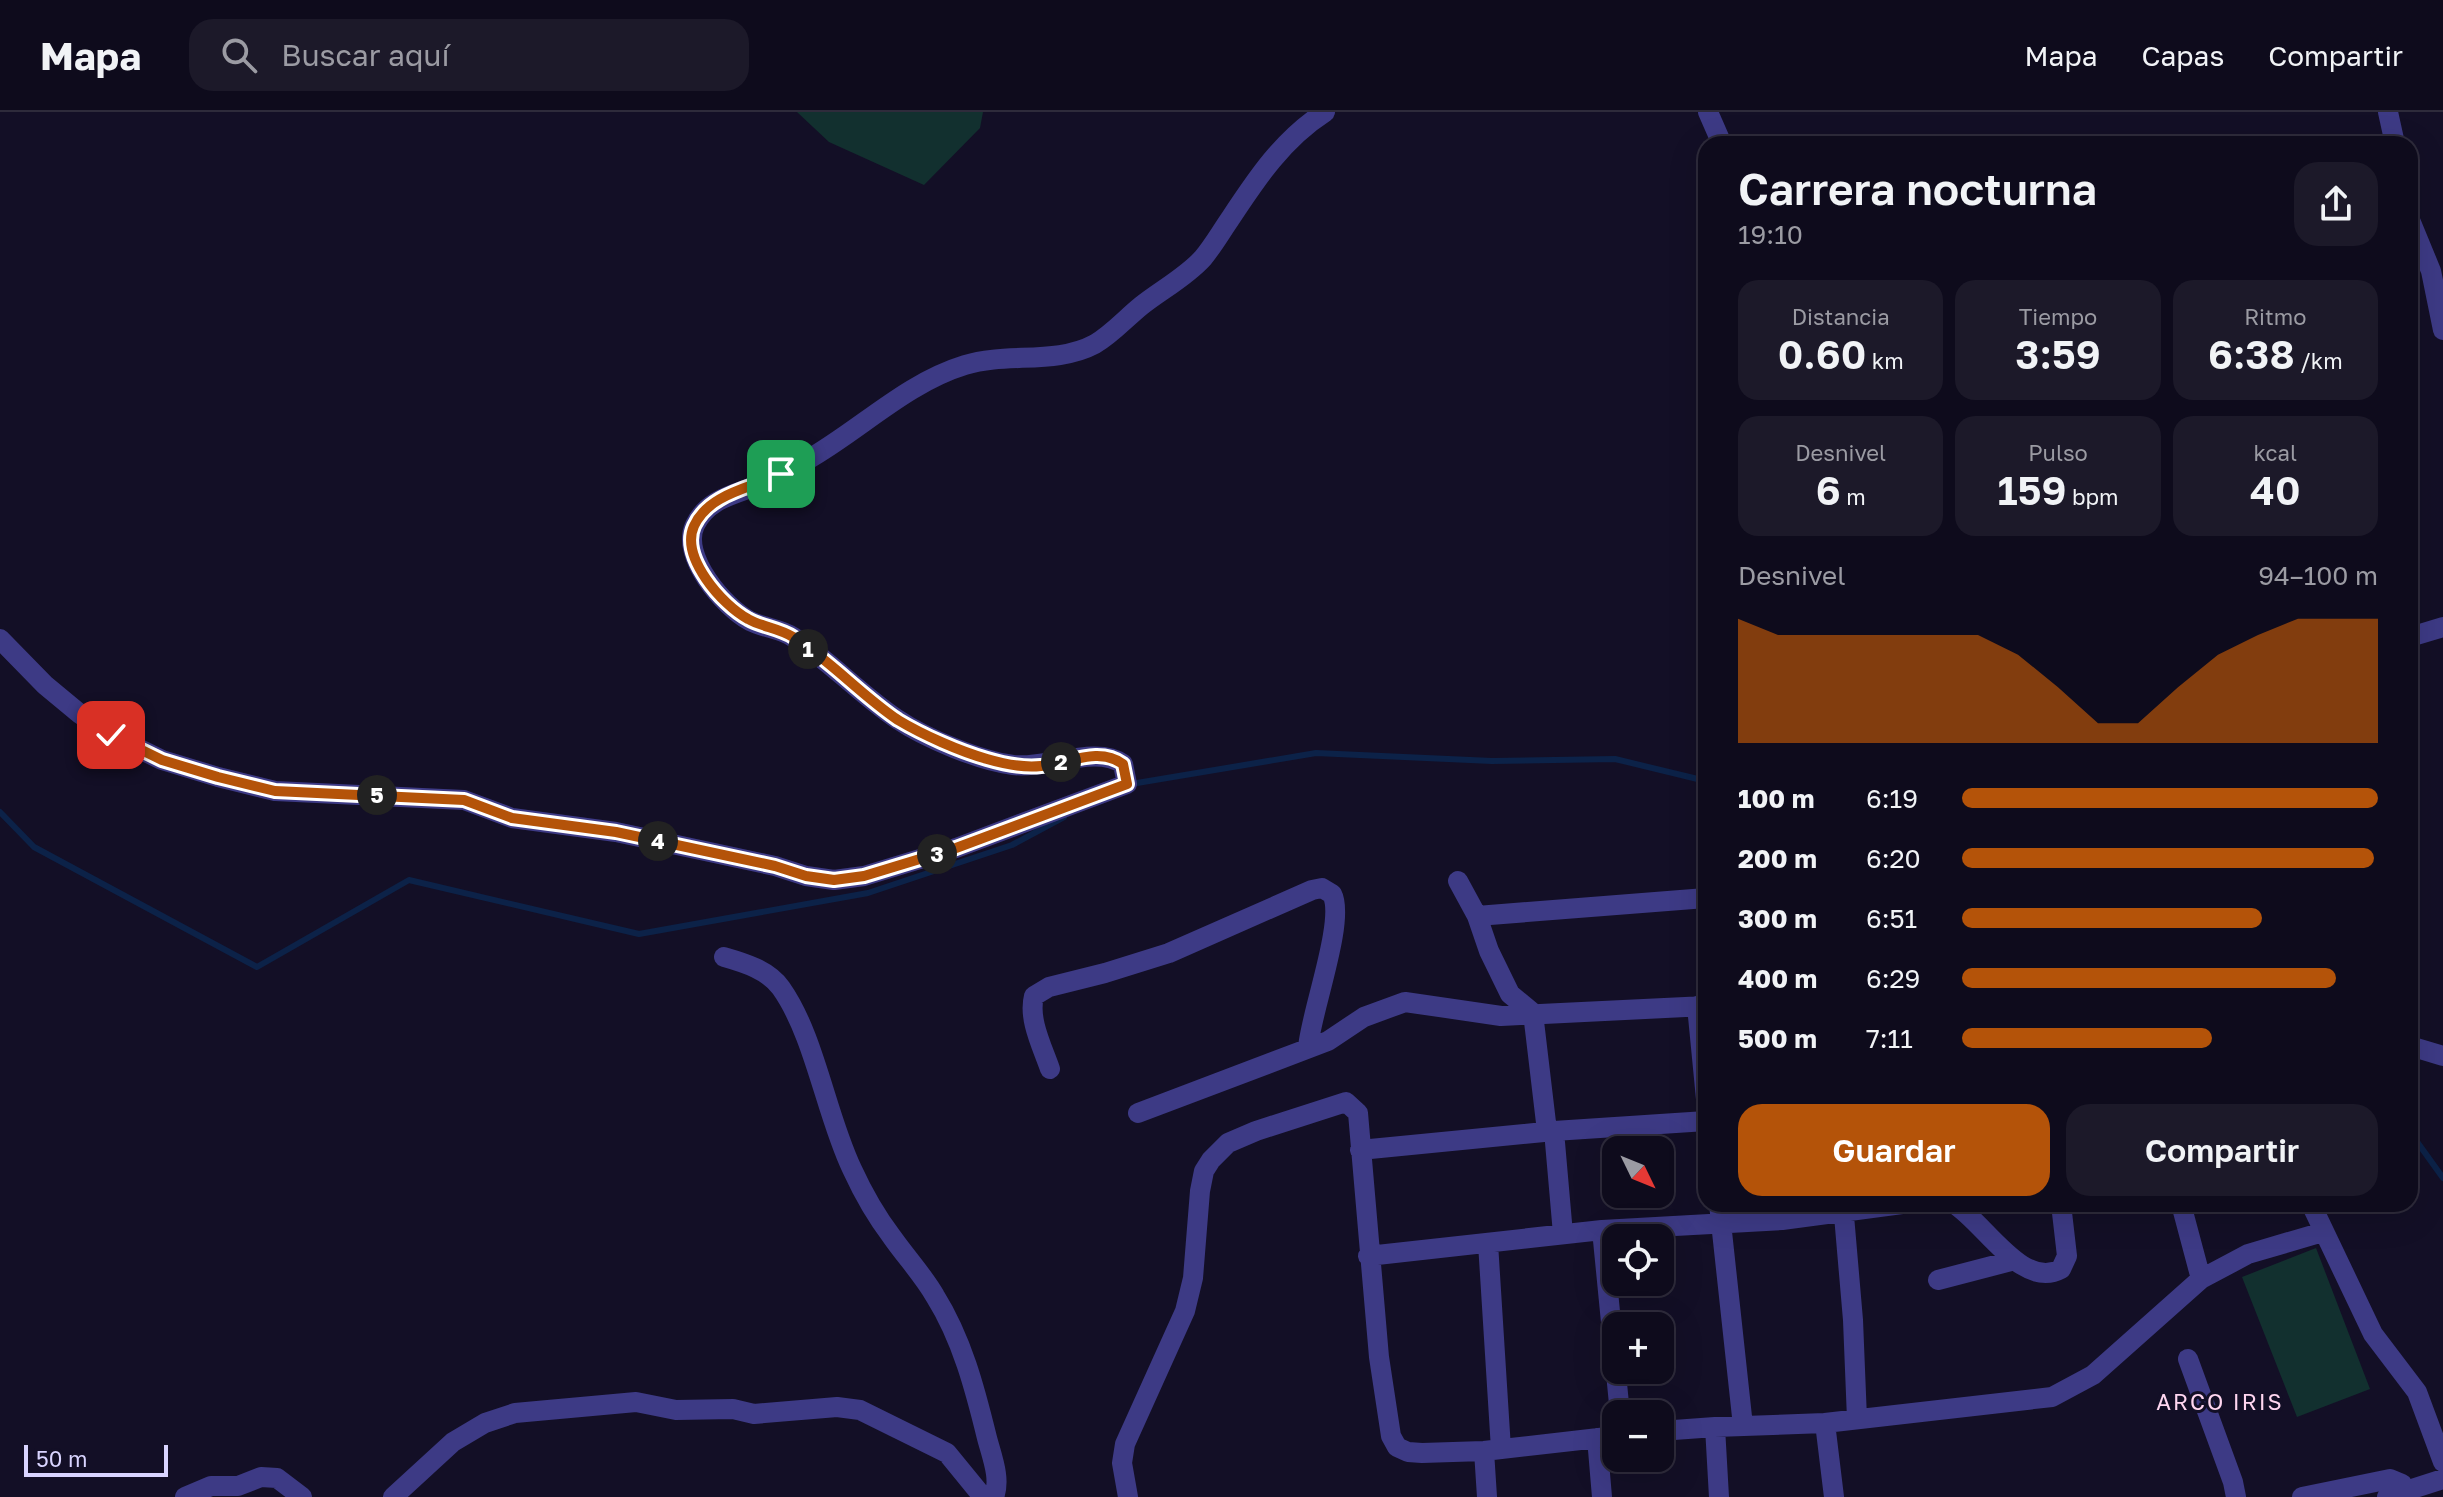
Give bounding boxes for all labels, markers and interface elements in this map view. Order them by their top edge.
search box [189,19,749,91]
text: Mapa [40,33,141,78]
icon: search [217,33,261,77]
text: Buscar aquí [281,37,450,73]
text: Mapa [2025,39,2097,72]
text: Capas [2141,39,2224,72]
text: Compartir [2268,39,2403,72]
text: Carrera nocturna [1738,162,2097,215]
button: share [2294,162,2378,246]
text: 19:10 [1738,219,1803,250]
text: Distancia [1792,303,1890,330]
text: Tiempo [2019,303,2097,330]
text: Ritmo [2244,303,2306,330]
text: 0.60 [1778,330,1866,378]
text: 3:59 [2015,330,2101,378]
text: 6:38 [2208,330,2295,378]
text: km [1866,347,1904,374]
text: /km [2295,347,2343,374]
text: Desnivel [1795,439,1886,466]
text: Pulso [2028,439,2088,466]
text: kcal [2254,439,2297,466]
pin [747,440,815,508]
icon: arrive [759,452,803,496]
text: 6 [1816,466,1841,514]
text: 159 [1997,466,2067,514]
text: 40 [2250,466,2301,514]
text: m [1841,483,1866,510]
text: bpm [2067,483,2119,510]
text: Desnivel [1738,560,1845,591]
text: 94–100 m [2258,560,2378,591]
pin: 1 [788,629,828,669]
text: 1 [802,635,814,662]
pin [77,701,145,769]
icon: check [89,713,133,757]
pin: 2 [1041,742,1081,782]
text: 2 [1054,748,1068,775]
pin: 5 [357,775,397,815]
text: 5 [370,781,384,808]
text: 100 m [1738,783,1814,814]
text: 6:19 [1866,783,1918,814]
pin: 4 [638,821,678,861]
text: 4 [651,827,665,854]
pin: 3 [917,834,957,874]
text: 3 [930,840,944,867]
text: 200 m [1738,843,1817,874]
text: 6:20 [1866,843,1921,874]
text: 300 m [1738,903,1817,934]
text: 6:51 [1866,903,1917,934]
text: 400 m [1738,963,1817,994]
text: 6:29 [1866,963,1920,994]
text: 500 m [1738,1023,1817,1054]
text: 7:11 [1866,1023,1913,1054]
button: Guardar [1738,1104,2050,1196]
button: Compartir [2066,1104,2378,1196]
north arrow [1602,1136,1674,1208]
map controls [1602,1136,1674,1472]
button: locate [1602,1224,1674,1296]
button: + [1602,1312,1674,1384]
district label: ARCO IRIS [2156,1388,2284,1415]
button: − [1602,1400,1674,1472]
scale bar [24,1441,168,1477]
text: 50 m [36,1445,87,1472]

